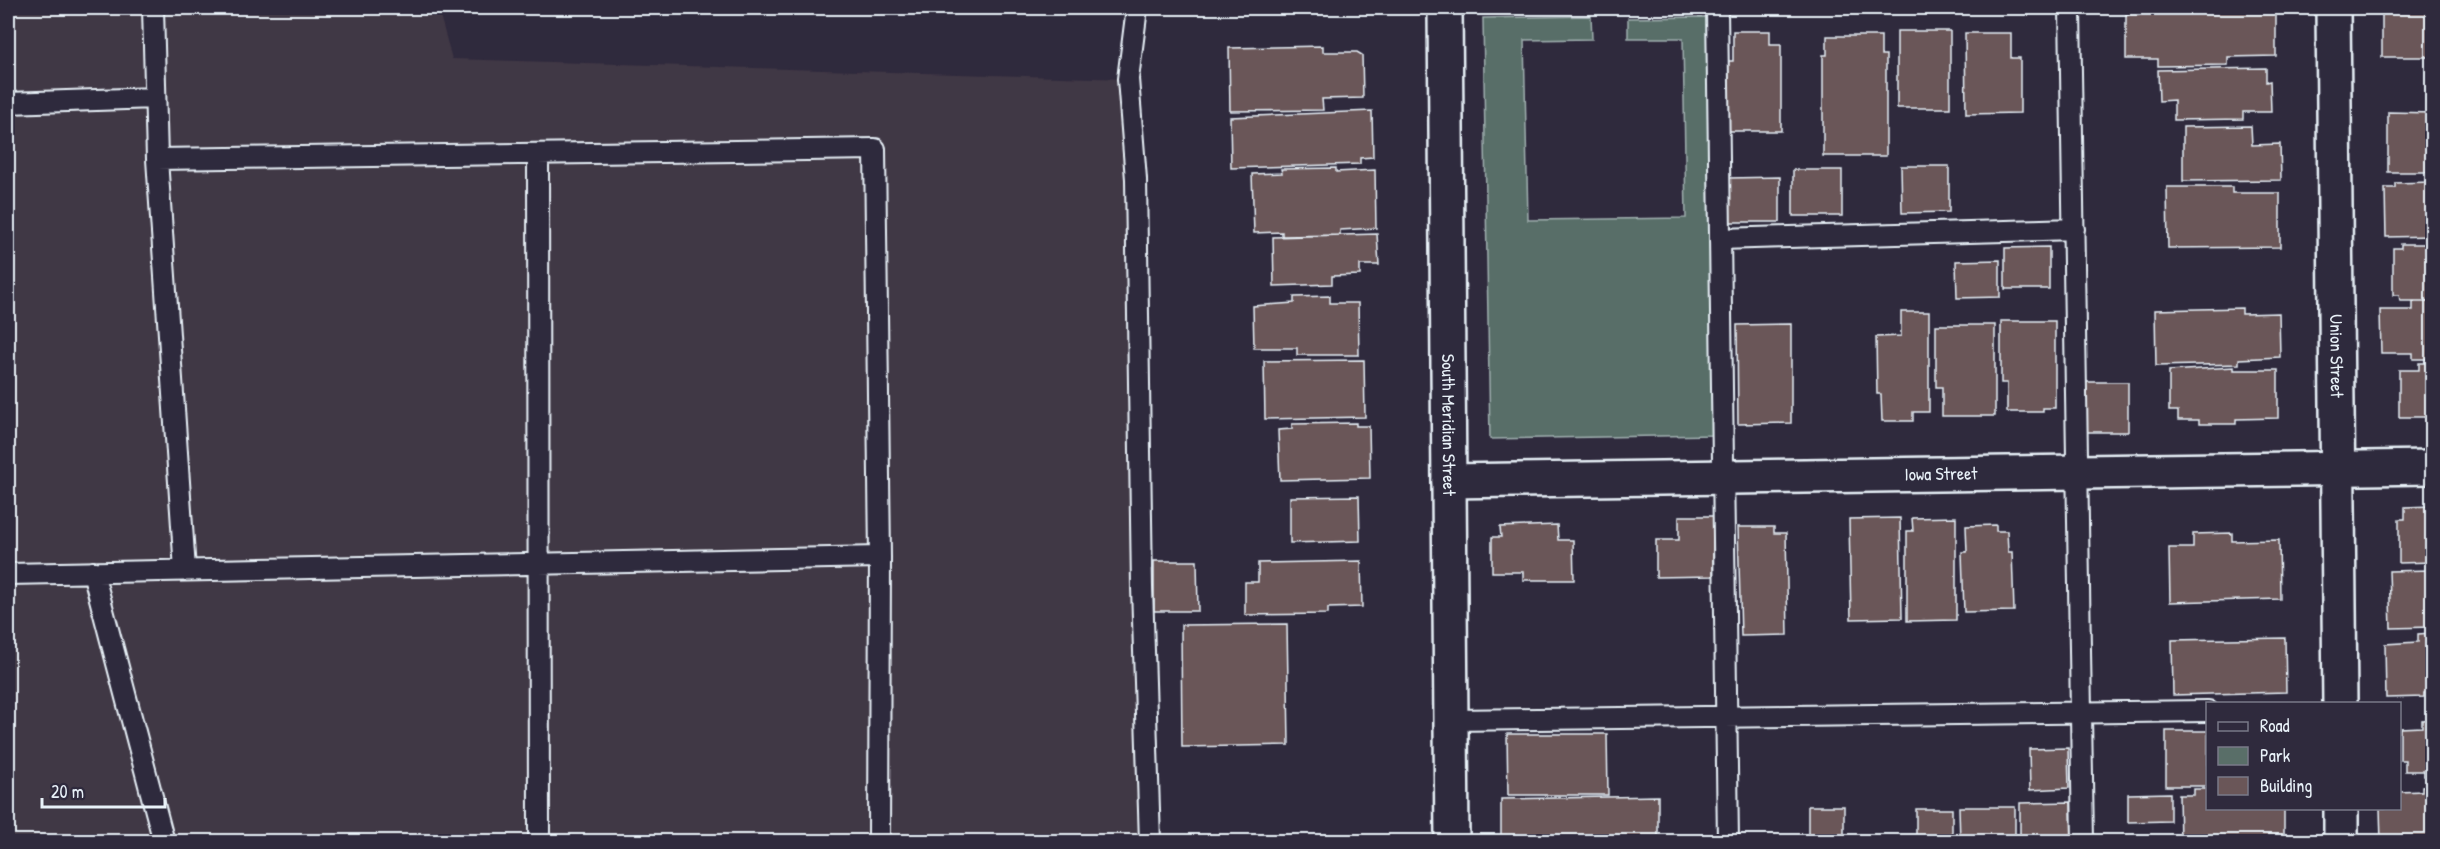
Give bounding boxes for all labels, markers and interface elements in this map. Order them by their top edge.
street label: Union Street [2324,314,2350,399]
street label: South Meridian Street [1436,354,1462,497]
street label: Iowa Street [1904,460,1978,487]
legend [2206,702,2401,810]
text: Road [2260,713,2290,738]
text: Park [2260,743,2291,768]
scale bar [42,771,165,809]
text: Building [2260,773,2312,798]
text: 20 m [51,779,84,804]

